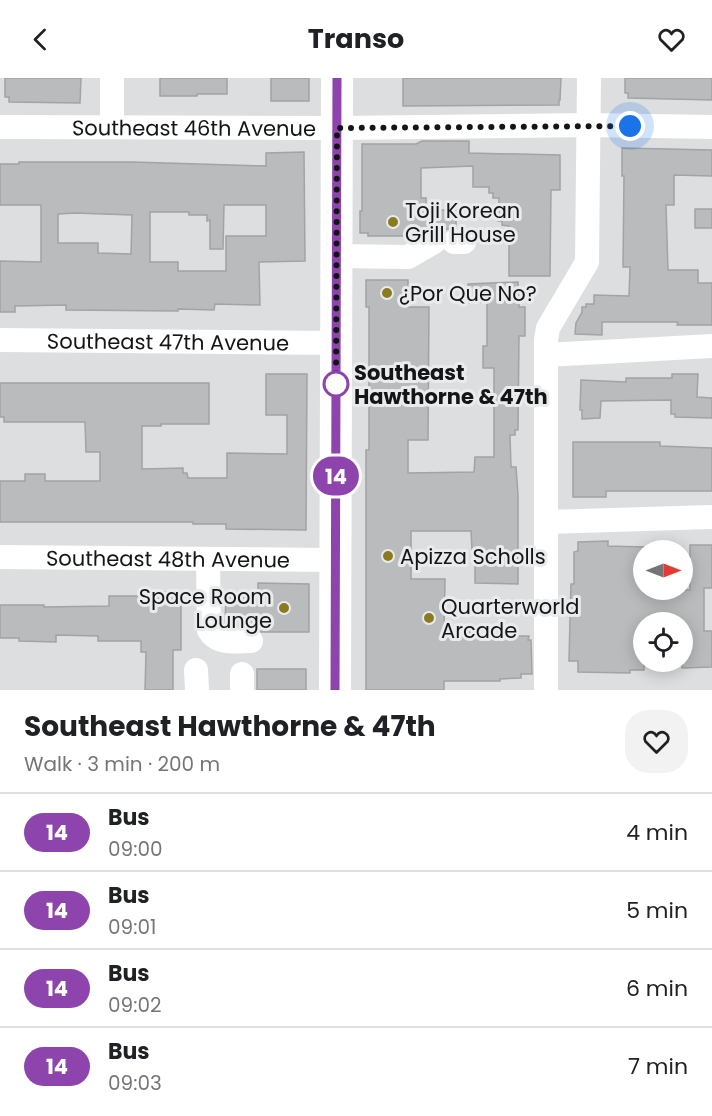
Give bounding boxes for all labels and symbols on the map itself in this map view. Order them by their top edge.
your location [615,111,645,141]
street label: Southeast 46th Avenue [72,113,316,142]
place label: Toji Korean Grill House [405,196,520,249]
marker: Toji Korean Grill House [386,215,400,229]
place label: ¿Por Que No? [399,279,537,308]
marker: ¿Por Que No? [380,286,394,300]
street label: Southeast 47th Avenue [47,326,289,357]
place label: Southeast Hawthorne & 47th [354,358,548,411]
marker: Southeast Hawthorne & 47th [323,371,349,397]
line badge: 14 [309,456,363,496]
north arrow [633,540,693,600]
place label: Apizza Scholls [400,542,546,571]
street label: Southeast 48th Avenue [46,543,290,574]
marker: Apizza Scholls [381,549,395,563]
place label: Space Room Lounge [139,582,272,635]
place label: Quarterworld Arcade [441,592,579,645]
marker: Space Room Lounge [277,601,291,615]
marker: Quarterworld Arcade [422,611,436,625]

